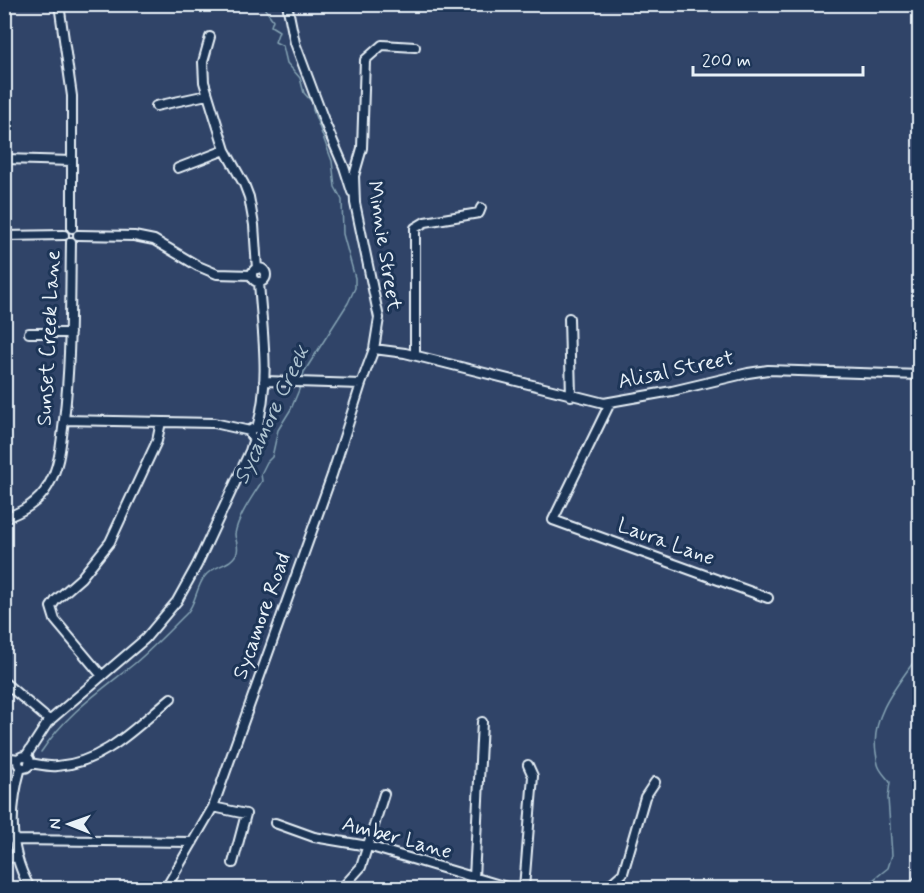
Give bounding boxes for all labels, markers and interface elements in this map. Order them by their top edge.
scale bar [693,39,862,77]
text: 200 m [702,49,751,73]
street label: Minnie Street [360,179,408,314]
street label: Sunset Creek Lane [30,249,68,427]
water label: Sycamore Creek [228,340,317,489]
street label: Alisal Street [615,344,737,396]
street label: Laura Lane [614,512,718,572]
street label: Sycamore Road [226,549,298,683]
north arrow [39,794,99,854]
street label: Amber Lane [339,810,455,866]
text: N [45,818,66,829]

